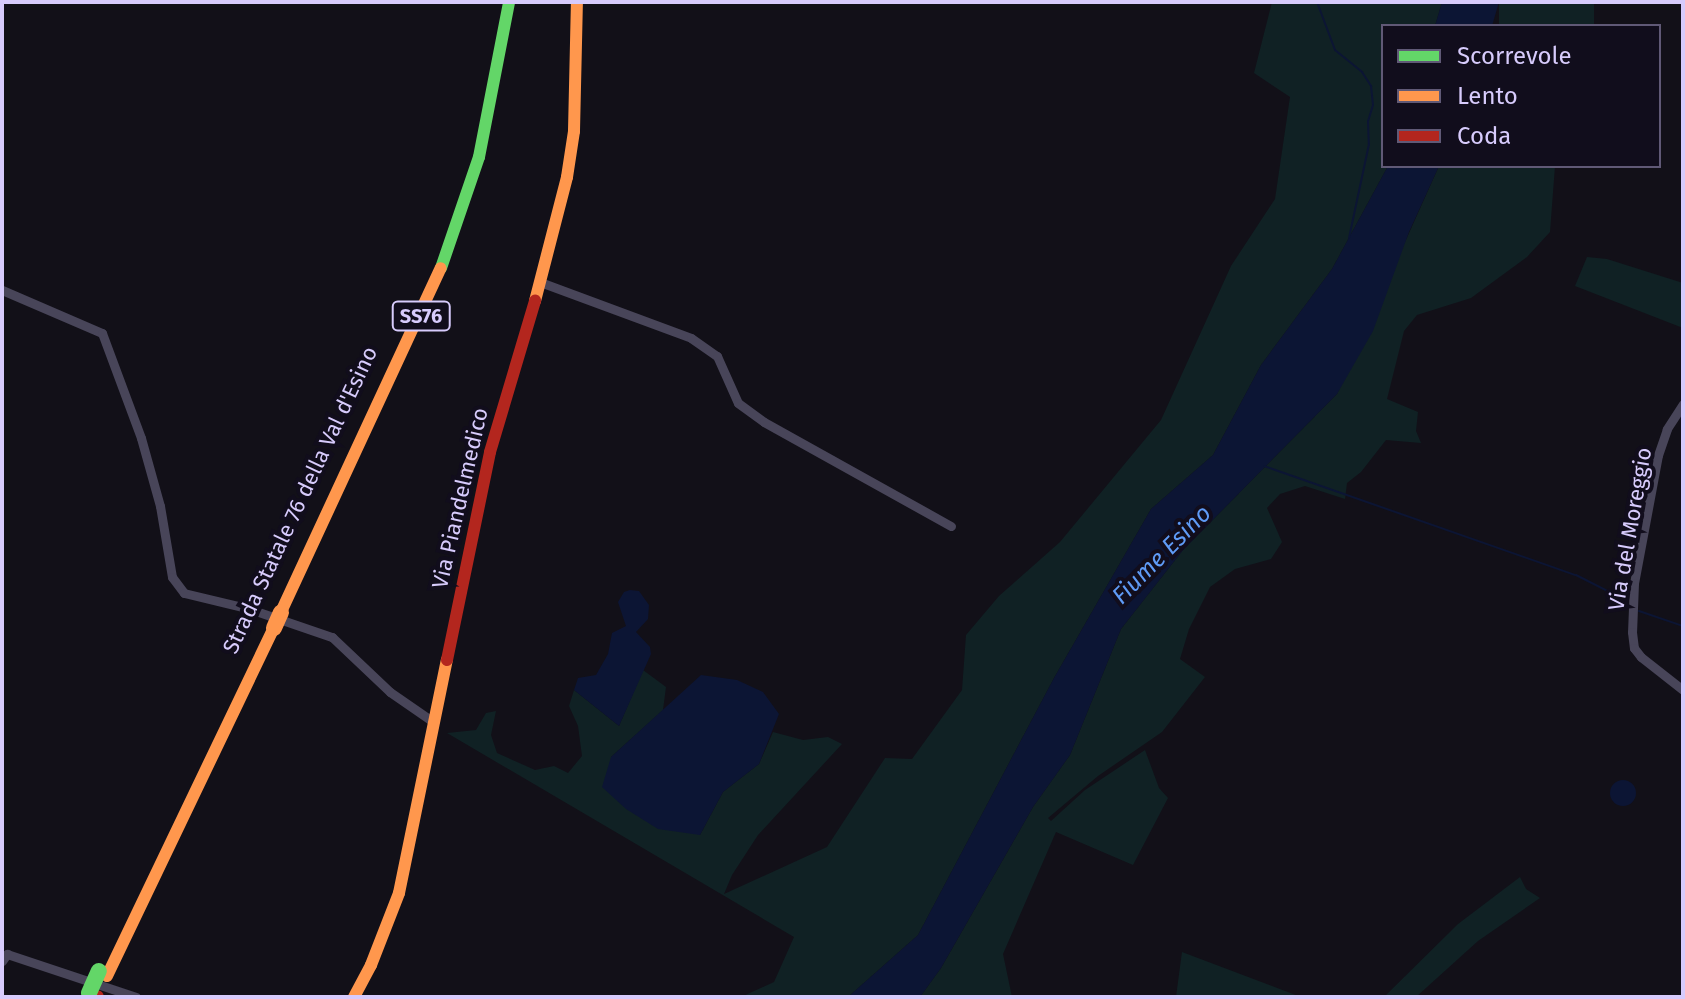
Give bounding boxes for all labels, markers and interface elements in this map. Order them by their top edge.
legend [1381,24,1661,168]
text: Scorrevole [1457,42,1572,70]
text: Lento [1457,82,1518,110]
text: Coda [1457,122,1511,150]
road number: SS76 [391,300,451,332]
street label: Strada Statale 76 della Val d'Esino [217,342,383,658]
street label: Via Piandelmedico [426,405,494,591]
street label: Via del Moreggio [1603,445,1657,613]
water label: Fiume Esino [1106,499,1218,611]

